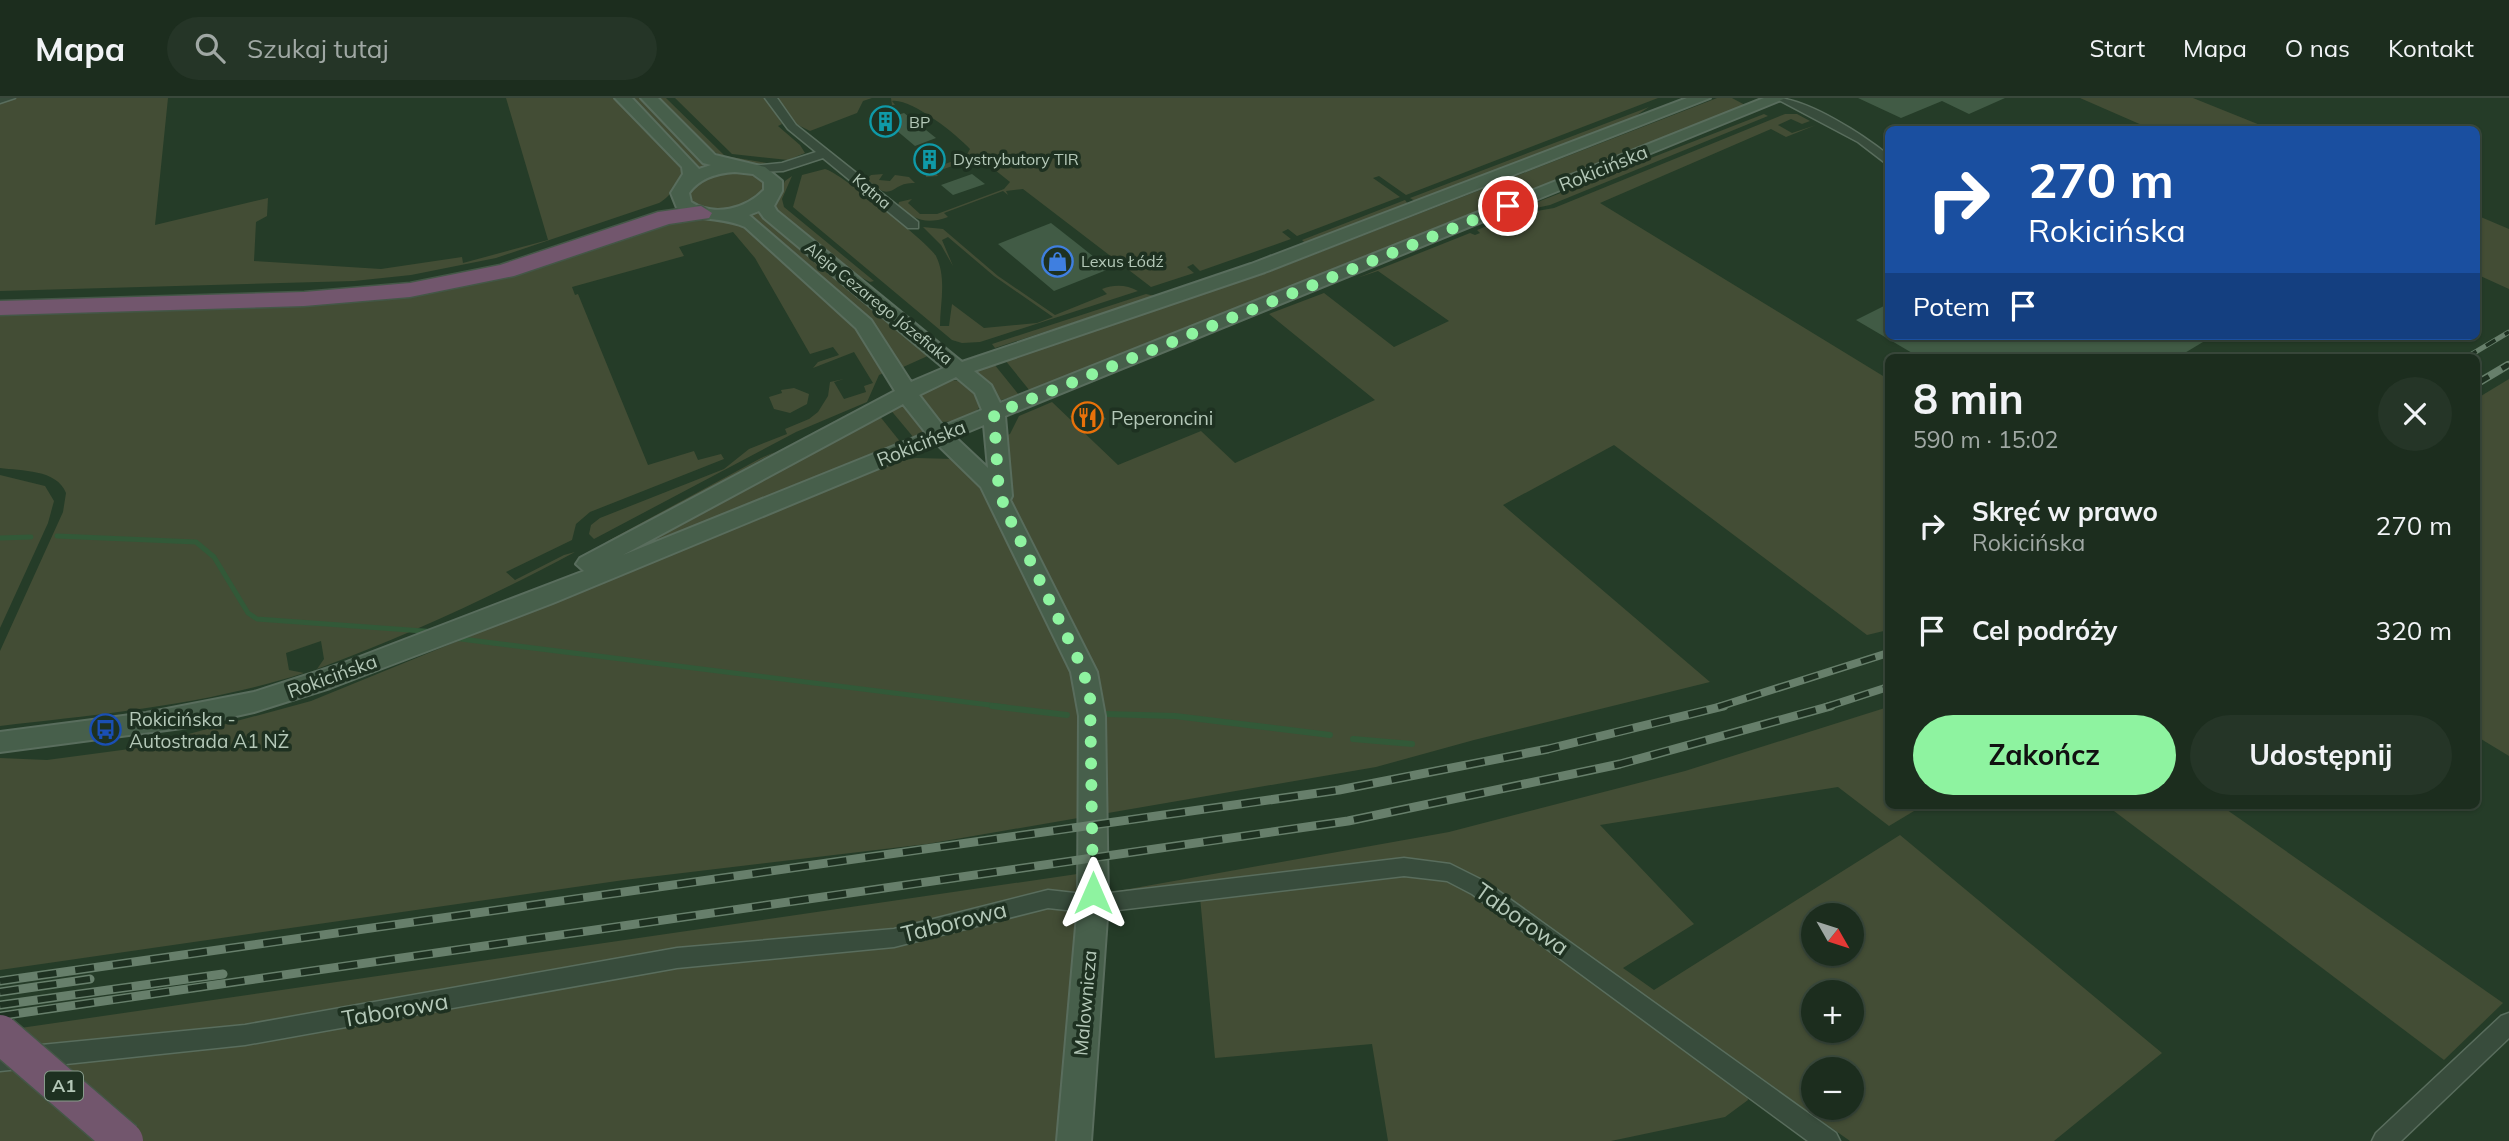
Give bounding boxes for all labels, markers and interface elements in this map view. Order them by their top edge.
search box [167,17,657,80]
text: Mapa [35,28,125,69]
icon: search [191,29,229,67]
text: Szukaj tutaj [247,32,389,65]
text: Start [2090,33,2145,63]
text: Mapa [2183,33,2247,63]
text: O nas [2285,33,2350,63]
text: Kontakt [2388,33,2474,63]
building icon: BP [869,105,903,139]
place label: BP [909,112,930,132]
street label: Rokicińska [1555,139,1651,197]
building icon: Dystrybutory TIR [913,142,947,176]
place label: Dystrybutory TIR [953,149,1079,169]
text: 270 m [2028,149,2174,210]
icon: right [1913,154,2004,245]
street label: Kątna [849,169,895,213]
pin [1478,176,1538,236]
icon: arrive [1489,187,1527,225]
text: Rokicińska [2028,210,2186,250]
street label: Aleja Cezarego Józefiaka [801,237,957,369]
shop icon: Lexus Łódź [1041,244,1075,278]
place label: Lexus Łódź [1081,251,1164,271]
icon: arrive [2004,287,2042,325]
text: Potem [1913,290,1990,323]
text: 8 min [1913,372,2024,425]
button: close [2378,377,2452,451]
restaurant icon: Peperoncini [1071,401,1105,435]
place label: Peperoncini [1111,406,1213,430]
street label: Rokicińska [873,414,969,472]
text: 590 m · 15:02 [1913,425,2058,454]
text: Skręć w prawo [1972,495,2158,528]
icon: right [1913,507,1951,545]
text: 270 m [2376,509,2452,542]
text: Rokicińska [1972,528,2085,557]
icon: arrive [1913,612,1951,650]
text: Cel podróży [1972,614,2117,647]
text: 320 m [2376,614,2452,647]
street label: Rokicińska [284,649,380,703]
place label: Rokicińska - Autostrada A1 NŻ [129,707,289,753]
bus stop icon: Rokicińska - Autostrada A1 NŻ [89,713,123,747]
button: Zakończ [1913,715,2176,795]
button: Udostępnij [2190,715,2452,795]
position arrow [1056,856,1130,930]
street label: Taborowa [1470,876,1575,961]
street label: Taborowa [898,894,1010,949]
north arrow [1801,903,1864,966]
map controls [1801,903,1864,1120]
street label: Malownicza [1068,949,1102,1057]
button: + [1801,980,1864,1043]
street label: Taborowa [339,986,450,1033]
button: − [1801,1057,1864,1120]
road number: A1 [45,1071,83,1100]

